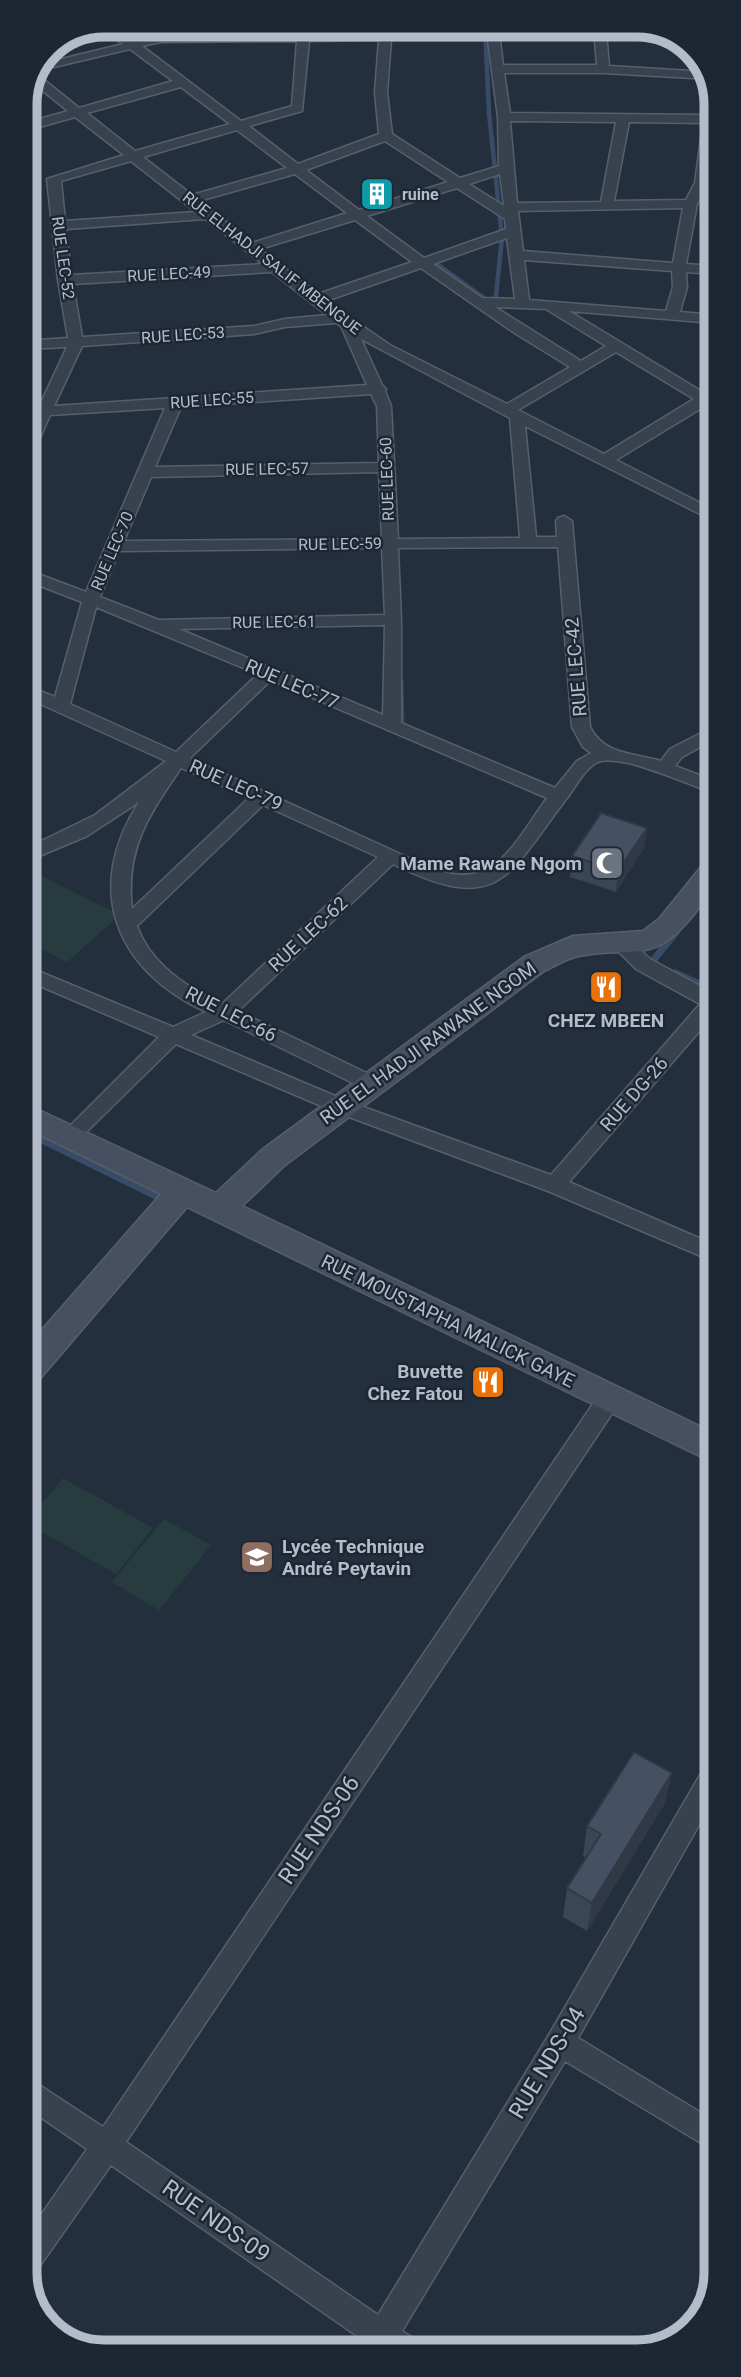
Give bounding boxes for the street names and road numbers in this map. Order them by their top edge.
street label: RUE ELHADJI SALIF MBENGUE [179,187,365,339]
street label: RUE LEC-52 [48,215,78,301]
street label: RUE LEC-49 [127,262,211,286]
street label: RUE LEC-53 [141,323,225,347]
street label: RUE LEC-55 [170,388,254,412]
street label: RUE LEC-60 [376,437,398,521]
street label: RUE LEC-57 [225,459,309,479]
street label: RUE LEC-70 [87,509,137,593]
street label: RUE LEC-59 [298,534,382,554]
street label: RUE LEC-61 [232,612,316,632]
street label: RUE LEC-42 [560,616,592,718]
street label: RUE LEC-77 [242,654,342,714]
street label: RUE LEC-79 [186,754,286,816]
street label: RUE LEC-62 [264,892,352,976]
street label: RUE EL HADJI RAWANE NGOM [315,957,541,1129]
street label: RUE LEC-66 [181,981,281,1047]
street label: RUE DG-26 [595,1052,673,1136]
street label: RUE MOUSTAPHA MALICK GAYE [318,1250,579,1393]
street label: RUE NDS-06 [273,1771,365,1889]
street label: RUE NDS-04 [503,2002,591,2124]
street label: RUE NDS-09 [157,2174,275,2268]

